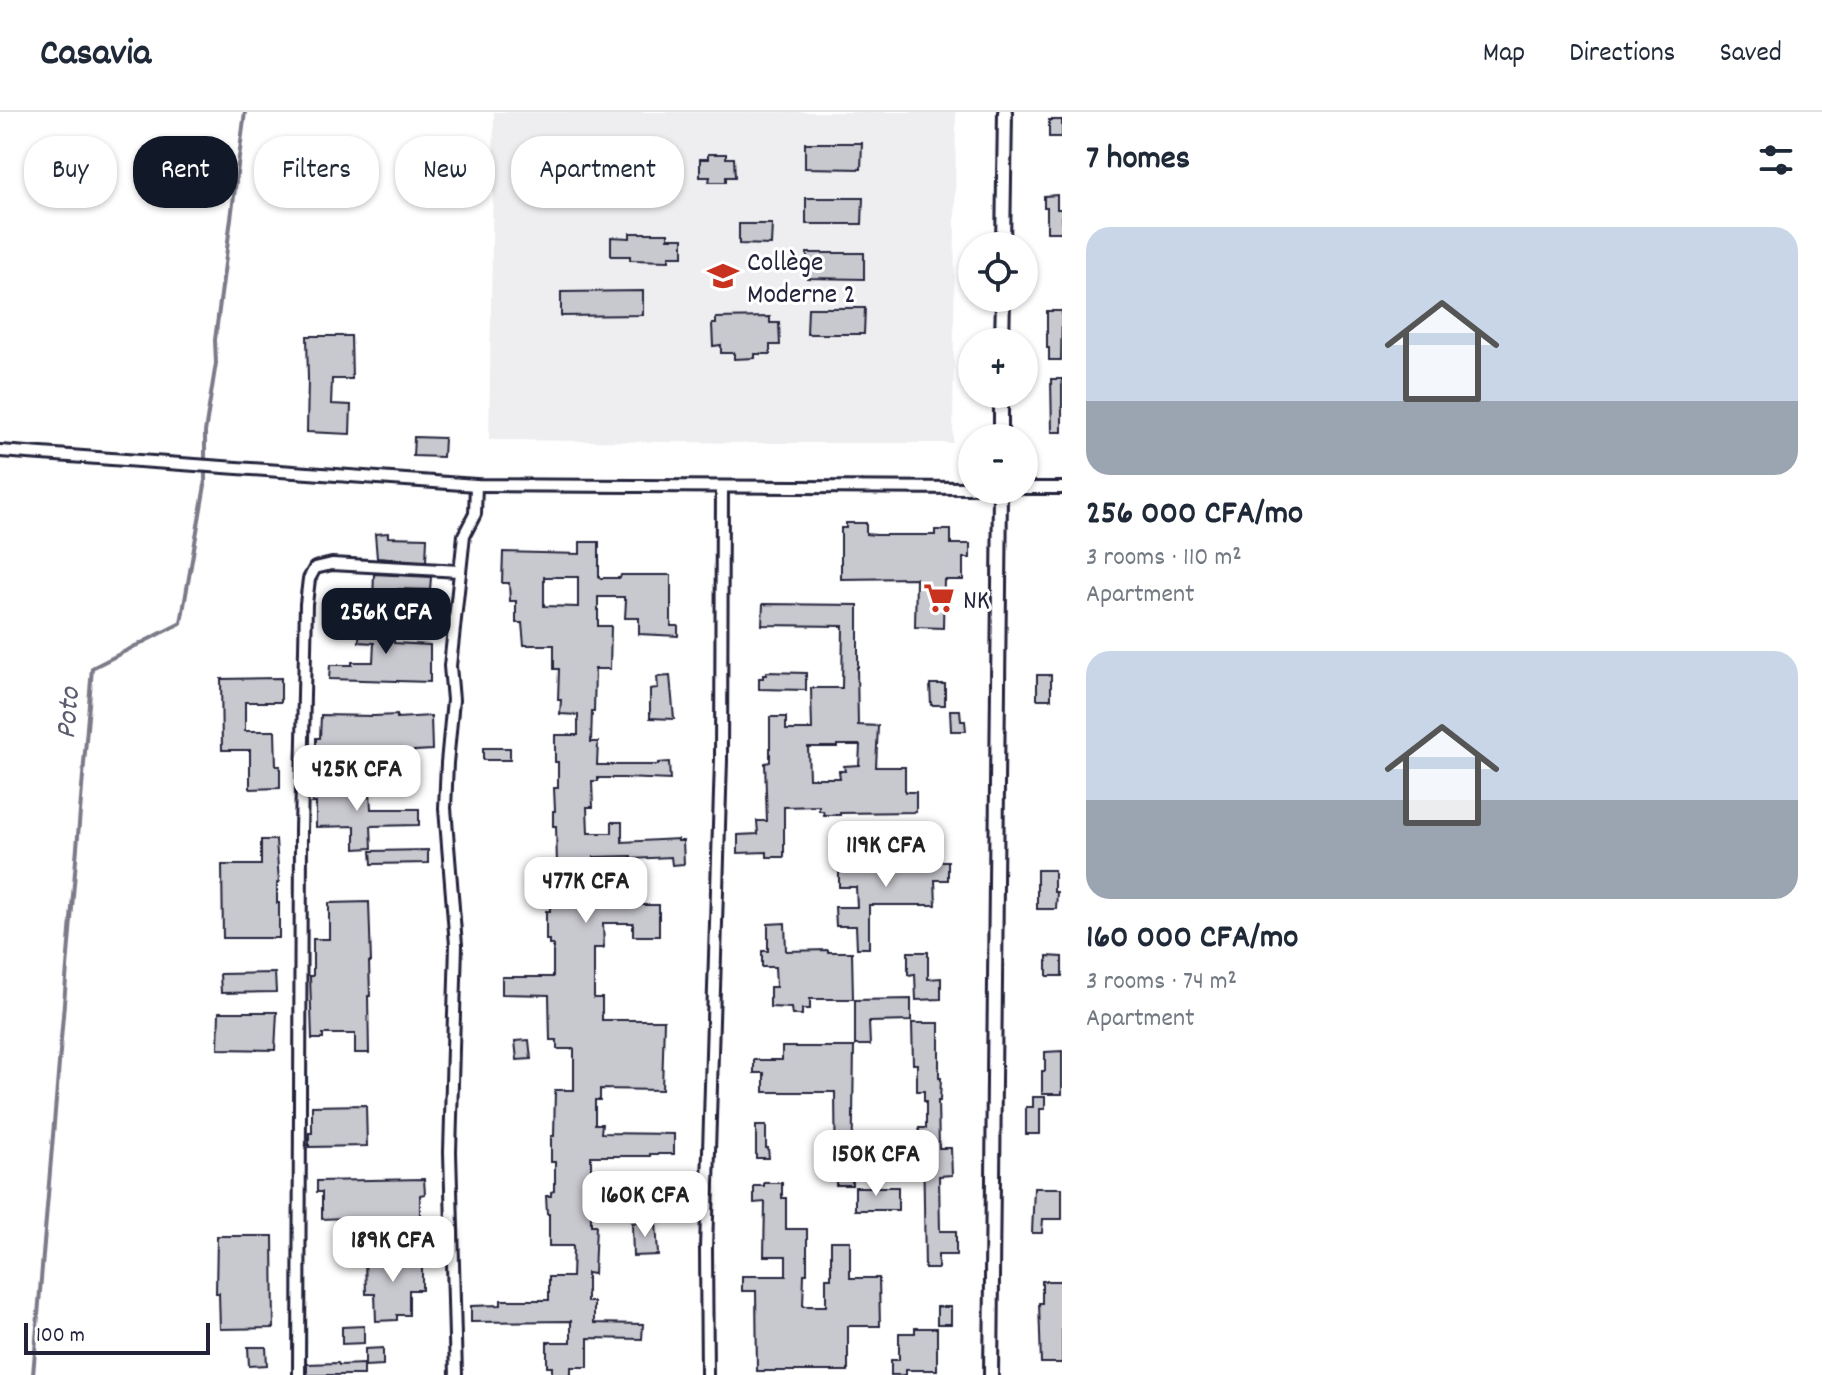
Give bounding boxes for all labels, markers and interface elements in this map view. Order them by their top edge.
text: Casavia [40,28,151,83]
text: Map [1483,35,1525,75]
text: Directions [1569,35,1675,75]
text: Saved [1719,35,1782,75]
chip: Buy [24,136,117,208]
chip: Rent [133,136,238,208]
chip: Filters [254,136,379,208]
chip: New [395,136,495,208]
chip: Apartment [511,136,684,208]
text: 7 homes [1086,136,1190,185]
icon: filters [1754,138,1798,182]
map controls [958,232,1038,504]
button: locate [958,232,1038,312]
place label: Collège Moderne 2 [747,245,856,317]
school or university icon: Collège Moderne 2 [706,259,740,293]
icon: home [1370,279,1514,423]
button: + [958,328,1038,408]
button: − [958,424,1038,504]
text: 256 000 CFA/mo [1086,491,1303,540]
text: 3 rooms · 110 m² [1086,540,1242,577]
text: Apartment [1086,577,1195,614]
supermarket icon: NK [922,581,956,615]
place label: NK [963,583,990,623]
pin: 256K CFA [303,588,469,656]
text: 256K CFA [340,595,432,632]
water label: Poto [47,684,94,741]
icon: home [1370,703,1514,847]
pin: 425K CFA [274,745,440,813]
text: 425K CFA [312,752,402,789]
pin: 119K CFA [803,821,969,889]
text: 119K CFA [846,828,926,865]
pin: 477K CFA [503,857,669,925]
text: 477K CFA [542,864,630,901]
text: 160 000 CFA/mo [1086,915,1299,964]
text: 3 rooms · 74 m² [1086,964,1237,1001]
text: Apartment [1086,1001,1195,1038]
pin: 150K CFA [793,1130,959,1198]
text: 150K CFA [832,1137,920,1174]
pin: 160K CFA [562,1171,728,1239]
text: 160K CFA [600,1178,690,1215]
pin: 189K CFA [310,1216,476,1284]
text: 189K CFA [351,1223,435,1260]
scale bar [24,1319,210,1355]
text: 100 m [36,1321,85,1352]

